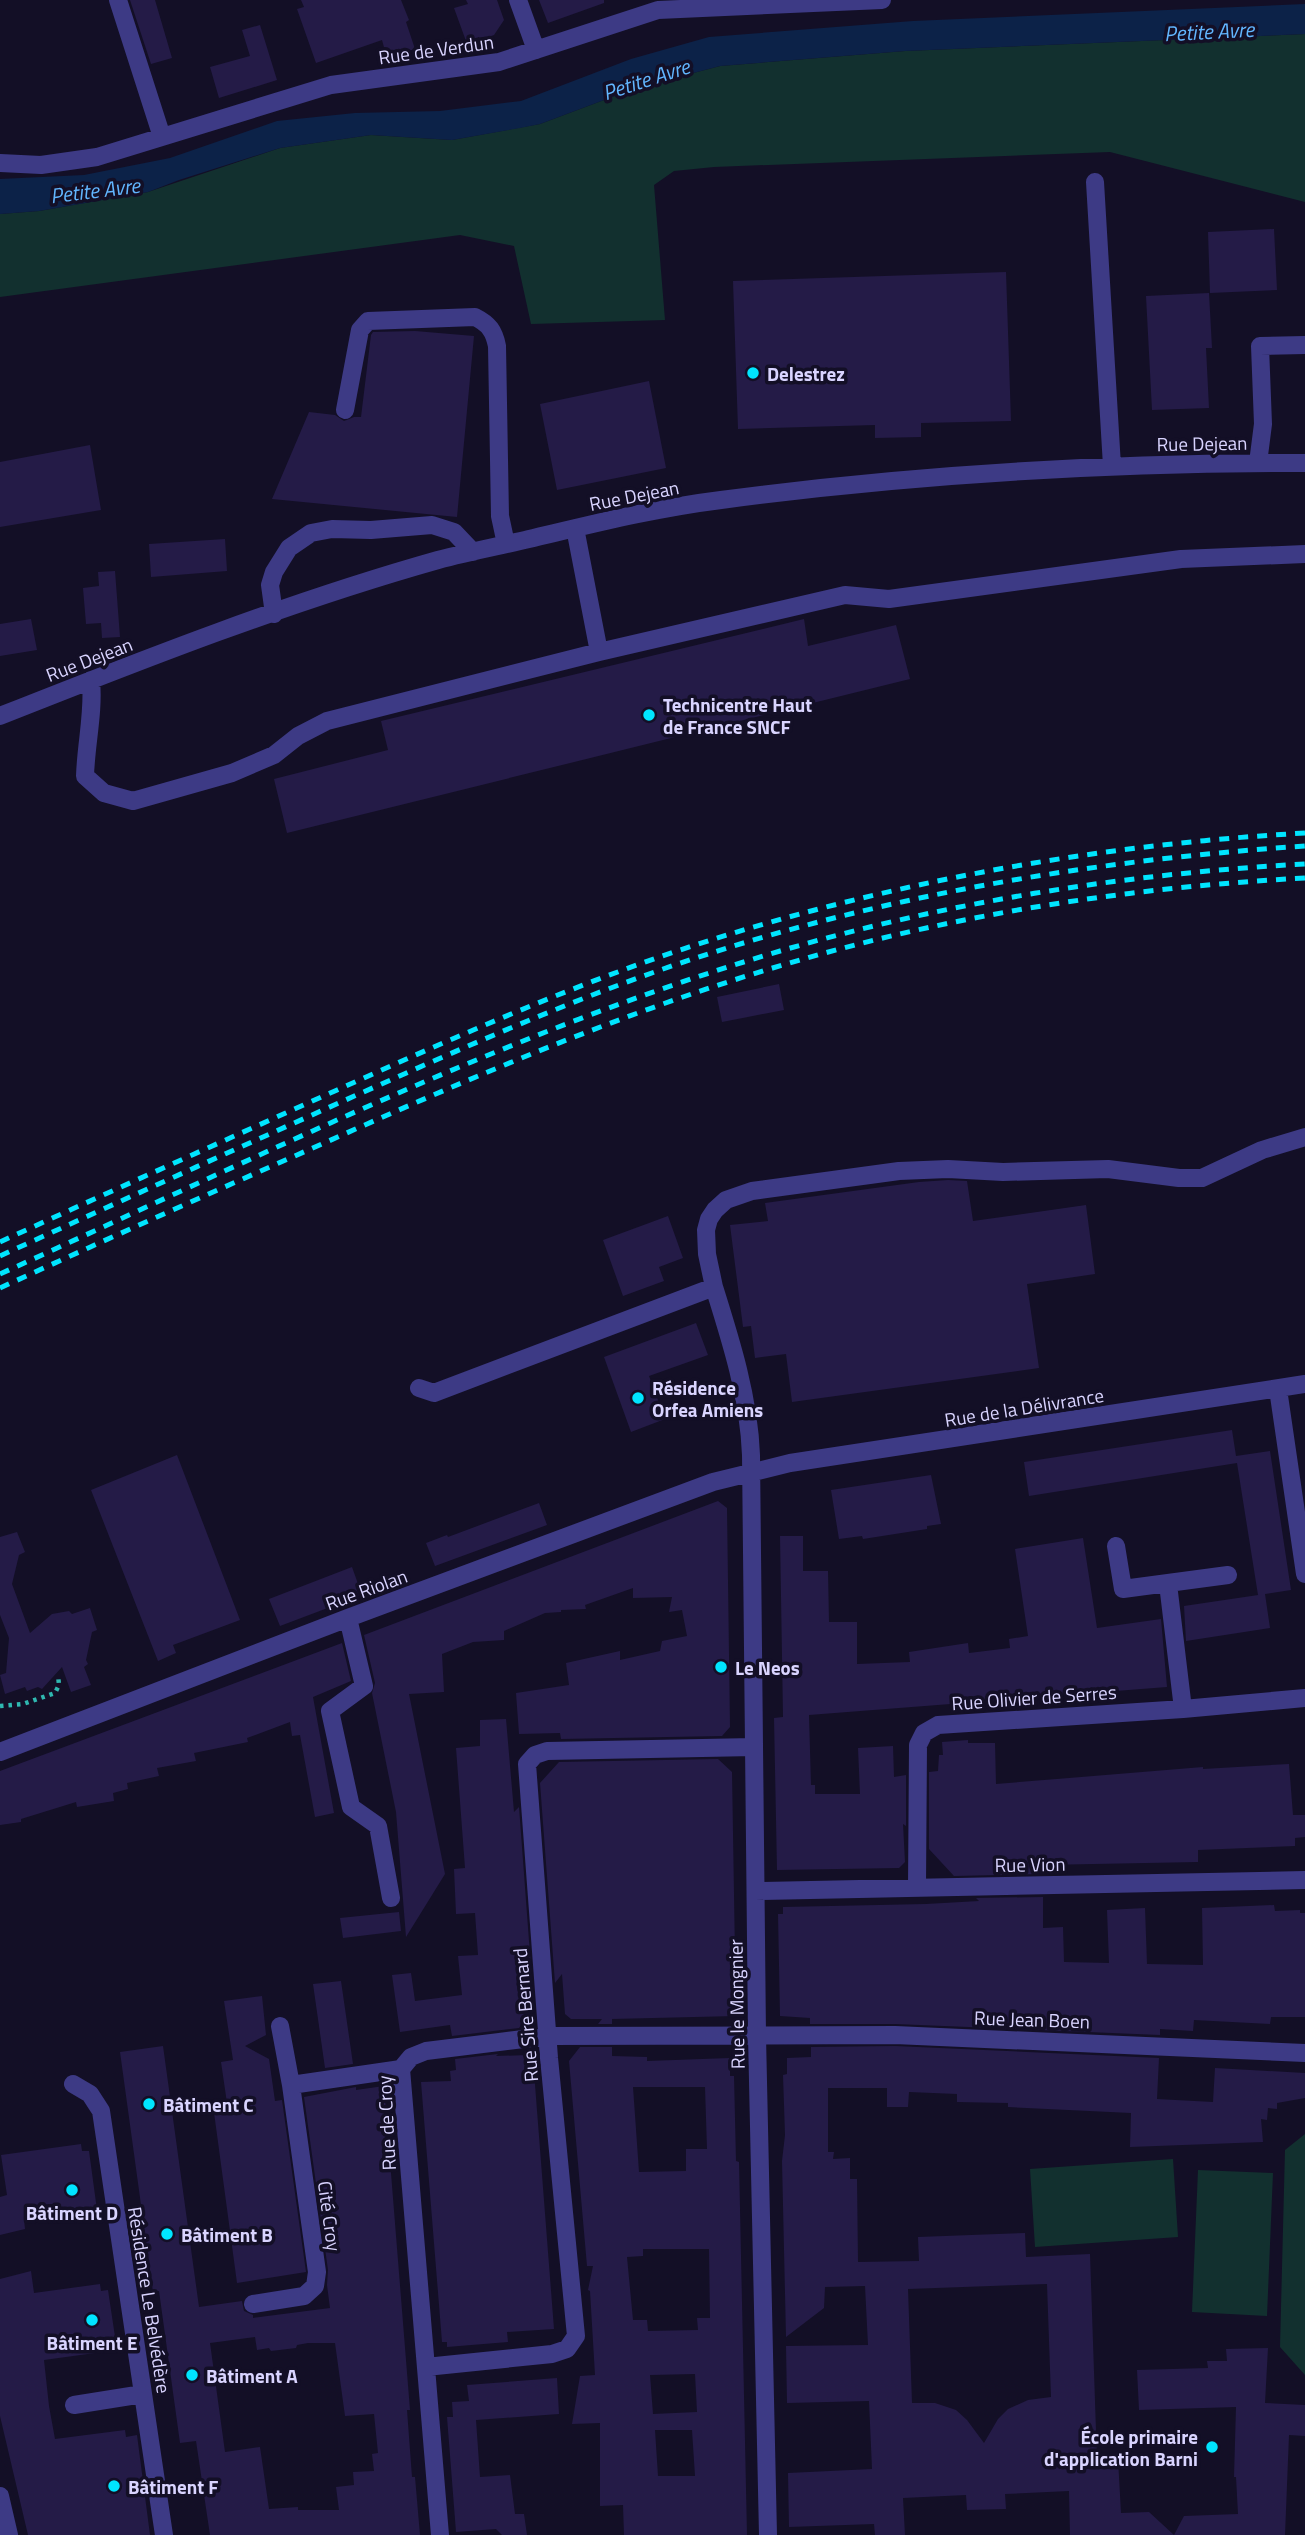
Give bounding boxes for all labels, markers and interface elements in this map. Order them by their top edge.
water label: Petite Avre [1163,13,1256,49]
street label: Rue de Verdun [377,27,495,71]
water label: Petite Avre [598,49,695,108]
water label: Petite Avre [48,168,143,211]
place label: Delestrez [767,359,845,388]
marker: Delestrez [745,365,761,381]
street label: Rue Dejean [1156,428,1248,458]
street label: Rue Dejean [587,472,681,518]
street label: Rue Dejean [41,629,137,689]
place label: Technicentre Haut de France SNCF [663,690,812,741]
marker: Technicentre Haut de France SNCF [641,707,657,723]
place label: Résidence Orfea Amiens [652,1373,763,1424]
street label: Rue de la Délivrance [942,1380,1106,1434]
marker: Résidence Orfea Amiens [630,1390,646,1406]
street label: Rue Riolan [321,1561,411,1617]
place label: Le Neos [735,1653,800,1682]
marker: Le Neos [713,1659,729,1675]
street label: Rue Olivier de Serres [951,1677,1118,1717]
street label: Rue Vion [994,1849,1066,1879]
street label: Rue le Mongnier [720,1938,752,2069]
street label: Rue Sire Bernard [505,1947,545,2083]
street label: Rue Jean Boen [974,2002,1090,2036]
street label: Rue de Croy [369,2075,403,2171]
place label: Bâtiment C [163,2090,254,2119]
marker: Bâtiment C [141,2096,157,2112]
street label: Cité Croy [311,2179,349,2253]
marker: Bâtiment D [64,2182,80,2198]
place label: Bâtiment D [26,2198,118,2227]
street label: Résidence Le Belvédère [121,2205,179,2395]
place label: Bâtiment B [181,2220,273,2249]
marker: Bâtiment B [159,2226,175,2242]
marker: Bâtiment E [84,2312,100,2328]
place label: Bâtiment E [47,2328,137,2357]
place label: Bâtiment A [206,2361,298,2390]
marker: Bâtiment A [184,2367,200,2383]
place label: École primaire d'application Barni [1044,2422,1198,2473]
marker: École primaire d'application Barni [1204,2439,1220,2455]
place label: Bâtiment F [128,2472,218,2501]
marker: Bâtiment F [106,2478,122,2494]

